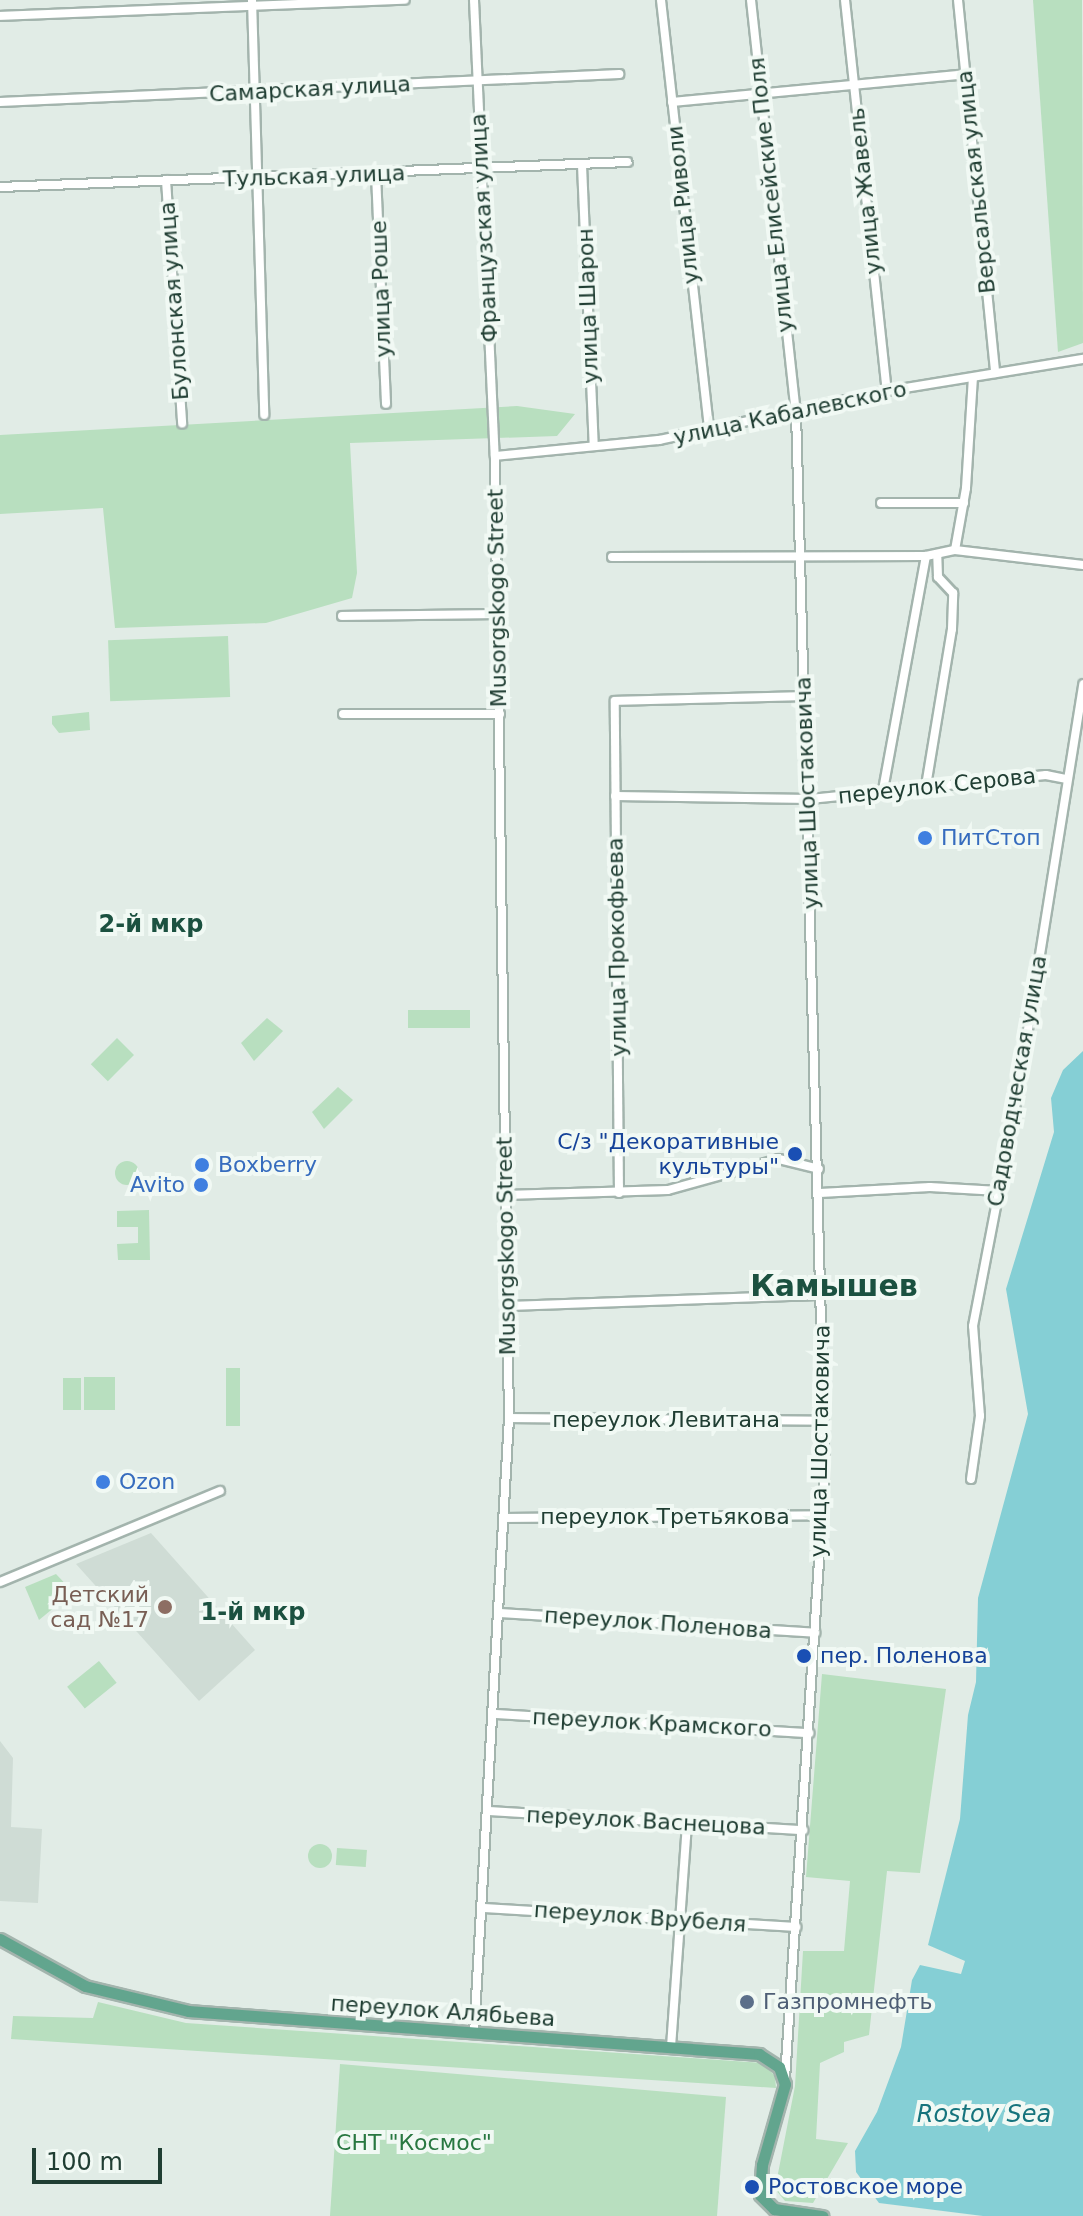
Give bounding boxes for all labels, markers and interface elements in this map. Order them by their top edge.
street label: улица Елисейские Поля [743,56,799,334]
street label: Версальская улица [951,69,1001,295]
street label: Самарская улица [209,71,411,107]
street label: улица Жавель [843,106,887,276]
street label: Французская улица [465,113,503,343]
street label: улица Риволи [662,124,704,286]
street label: Тульская улица [222,160,406,192]
street label: Булонская улица [154,201,194,401]
street label: улица Роше [365,220,397,358]
street label: улица Шарон [572,228,604,384]
street label: улица Кабалевского [671,375,909,451]
street label: Musorgskogo Street [482,488,512,708]
street label: улица Шостаковича [790,676,824,910]
street label: переулок Серова [837,762,1037,810]
place label: ПитСтоп [941,825,1041,851]
marker: ПитСтоп [916,829,934,847]
street label: улица Прокофьева [602,837,632,1057]
district label: 2-й мкр [99,911,203,939]
street label: Садоводческая улица [982,953,1052,1209]
place label: С/з "Декоративные культуры" [557,1128,779,1180]
street label: Musorgskogo Street [491,1136,521,1356]
marker: С/з "Декоративные культуры" [786,1145,804,1163]
place label: Boxberry [218,1152,317,1178]
marker: Boxberry [193,1156,211,1174]
place label: Avito [130,1172,185,1198]
marker: Avito [192,1176,210,1194]
district label: Камышев [750,1268,918,1304]
street label: улица Шостаковича [805,1324,835,1558]
street label: переулок Левитана [552,1407,780,1433]
place label: Ozon [119,1469,175,1495]
marker: Ozon [94,1473,112,1491]
street label: переулок Третьякова [540,1504,790,1530]
place label: Детский сад №17 [50,1581,149,1632]
marker: Детский сад №17 [156,1598,174,1616]
district label: 1-й мкр [201,1599,305,1627]
street label: переулок Поленова [543,1602,773,1644]
place label: пер. Поленова [820,1643,988,1669]
marker: пер. Поленова [795,1647,813,1665]
street label: переулок Крамского [532,1704,772,1742]
street label: переулок Васнецова [526,1802,766,1840]
street label: переулок Врубеля [533,1896,747,1938]
place label: Газпромнефть [763,1989,933,2015]
street label: переулок Алябьева [330,1990,556,2032]
marker: Газпромнефть [738,1993,756,2011]
water label: Rostov Sea [917,2101,1051,2129]
park label: СНТ "Космос" [336,2130,492,2156]
scale bar [36,2132,166,2182]
text: 100 m [46,2148,123,2176]
place label: Ростовское море [768,2174,963,2200]
marker: Ростовское море [743,2178,761,2196]

